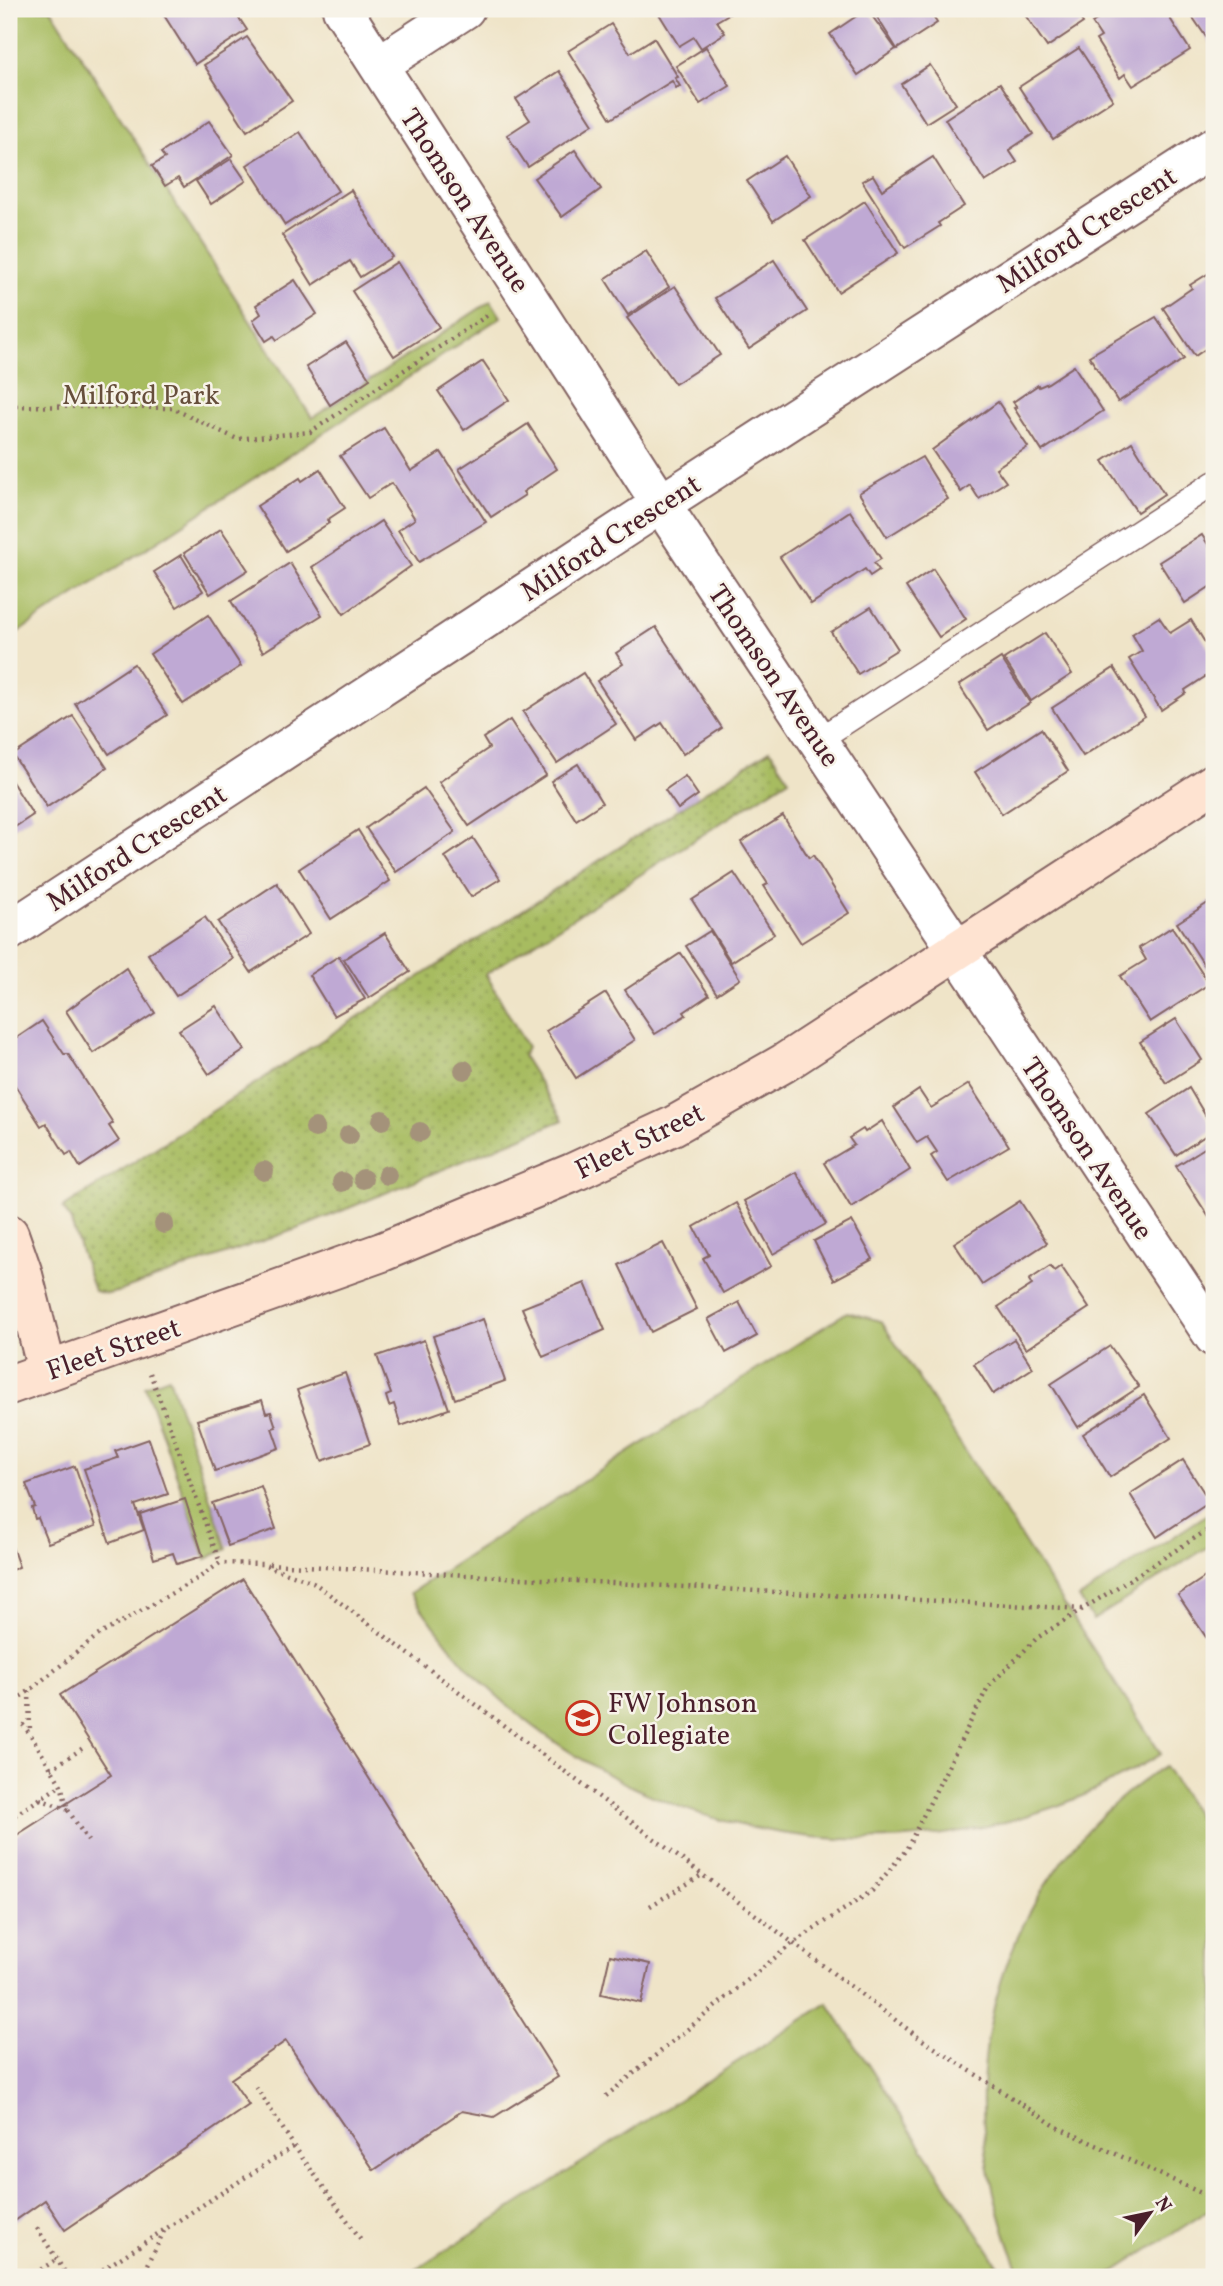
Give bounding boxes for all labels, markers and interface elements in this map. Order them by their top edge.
street label: Thomson Avenue [390,101,538,301]
street label: Milford Crescent [989,158,1185,304]
park label: Milford Park [62,377,220,416]
street label: Milford Crescent [513,466,709,612]
street label: Thomson Avenue [697,577,849,776]
street label: Milford Crescent [39,776,235,922]
street label: Thomson Avenue [1010,1050,1162,1249]
street label: Fleet Street [569,1094,711,1190]
street label: Fleet Street [42,1309,186,1392]
place label: FW Johnson Collegiate [608,1685,757,1756]
school or university icon: FW Johnson Collegiate [564,1699,602,1737]
north arrow [1114,2178,1184,2248]
text: N [1148,2192,1177,2218]

